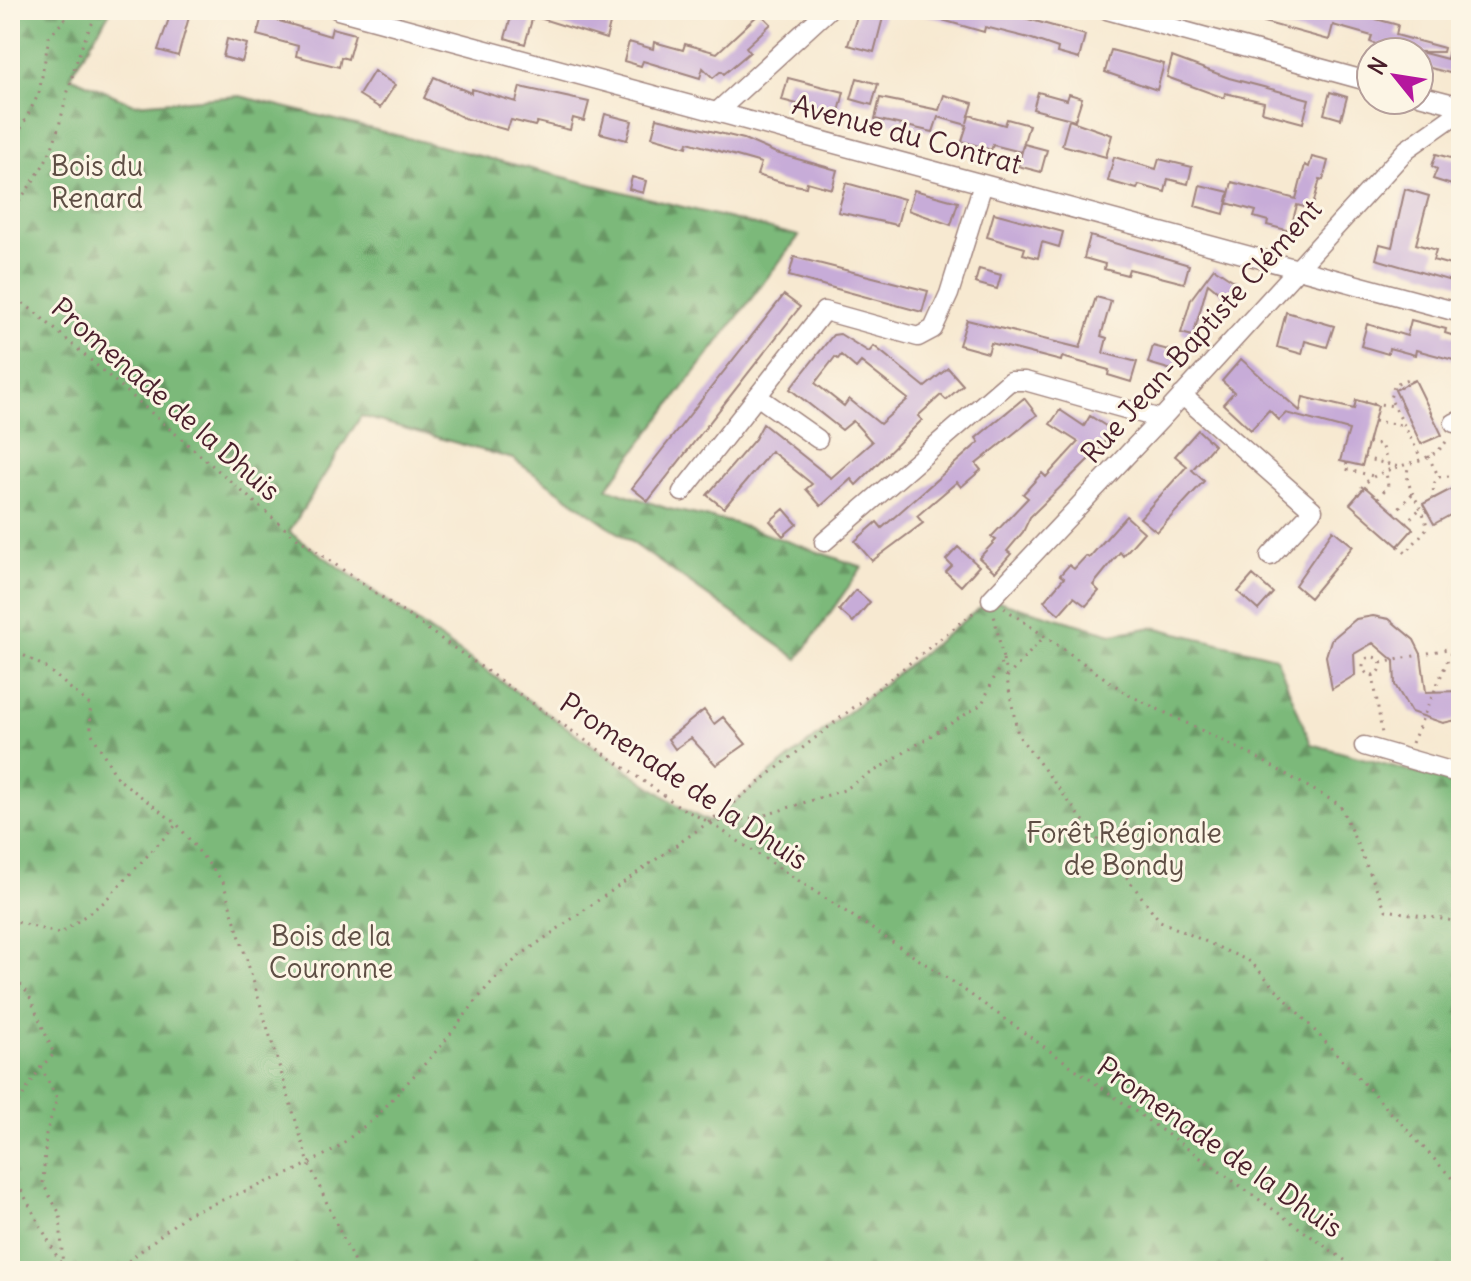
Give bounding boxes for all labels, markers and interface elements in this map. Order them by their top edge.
north arrow [1355,36,1435,116]
text: N [1362,52,1394,80]
street label: Avenue du Contrat [788,86,1026,182]
park label: Bois du Renard [51,148,143,216]
street label: Rue Jean-Baptiste Clément [1073,191,1329,471]
street label: Promenade de la Dhuis [44,290,288,508]
street label: Promenade de la Dhuis [553,684,815,878]
park label: Forêt Régionale de Bondy [1026,815,1222,883]
park label: Bois de la Couronne [269,918,393,986]
street label: Promenade de la Dhuis [1090,1049,1350,1245]

